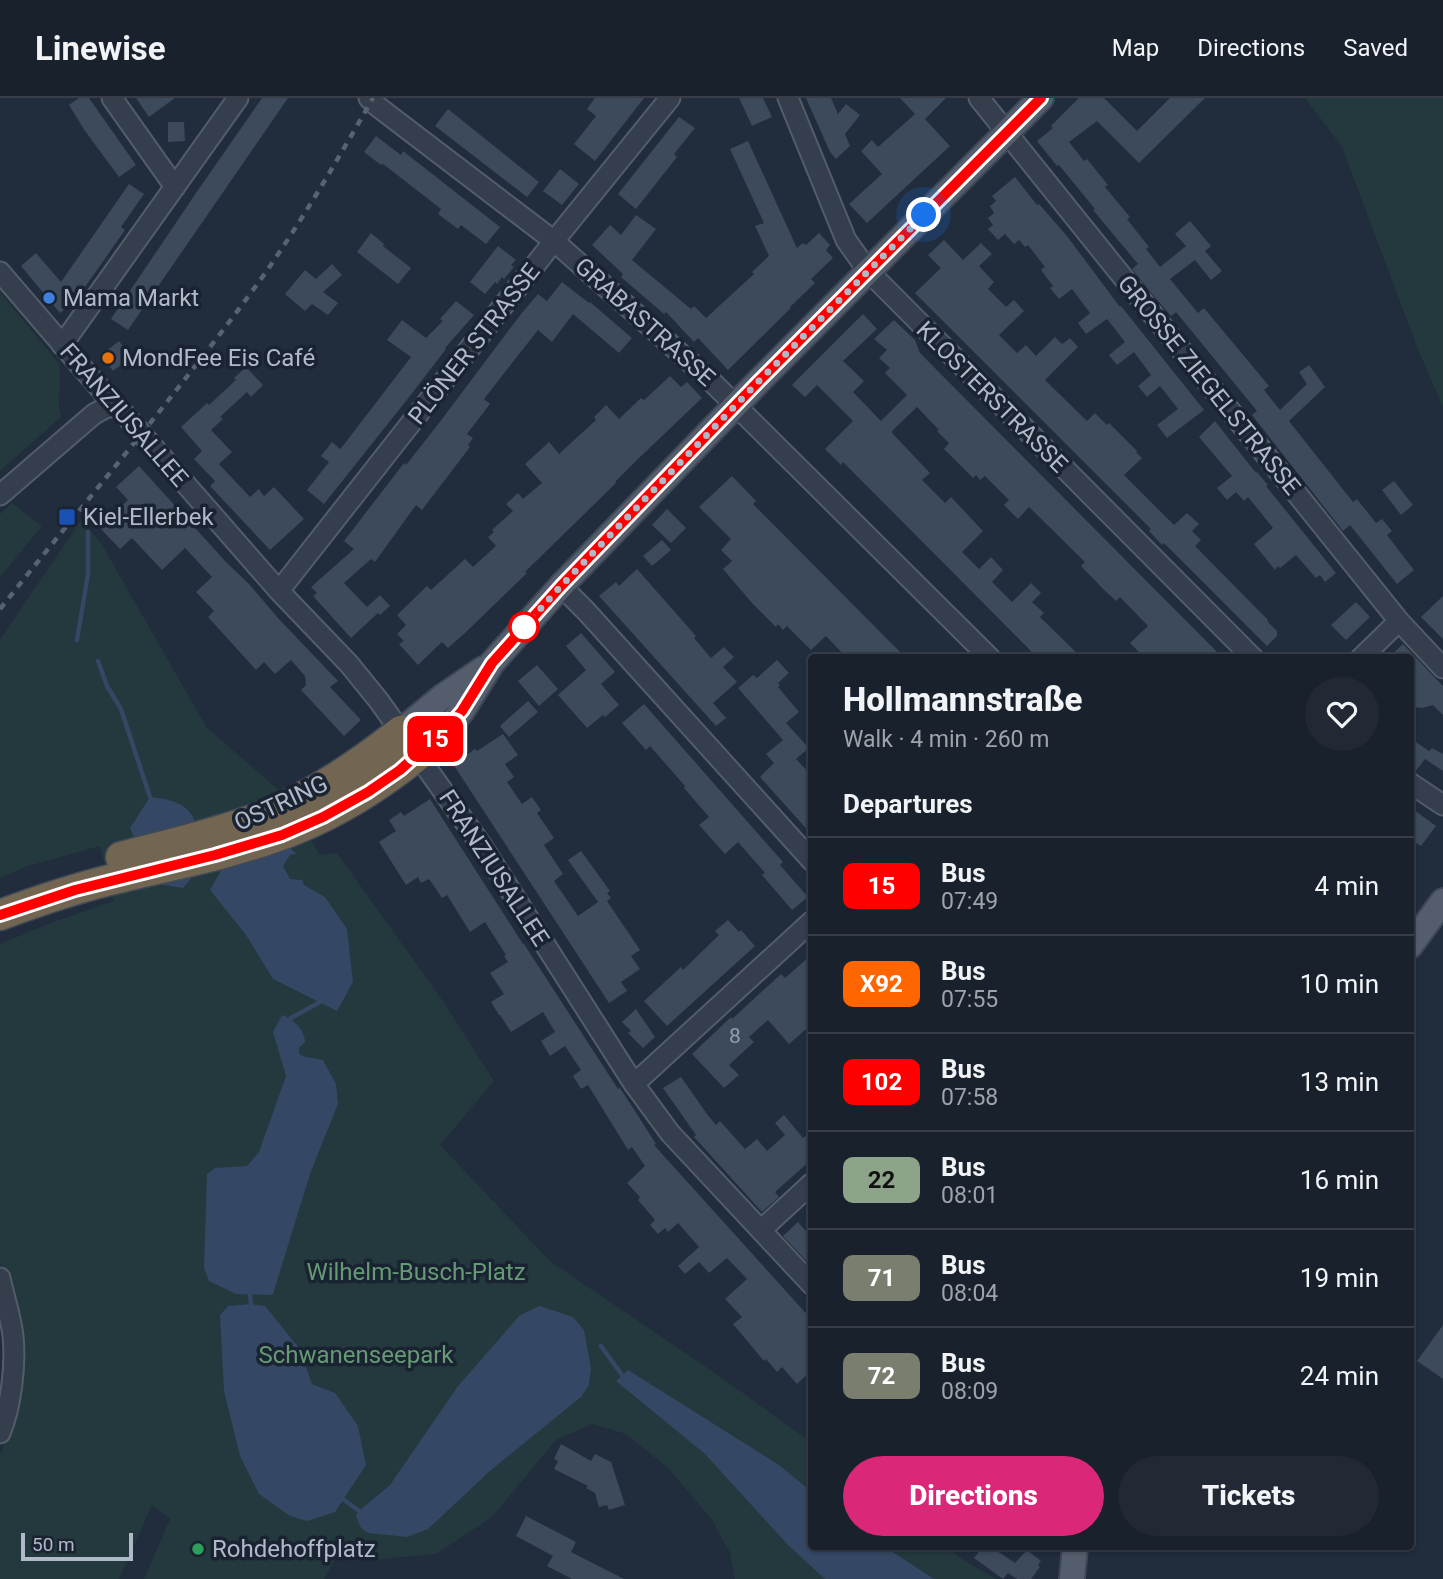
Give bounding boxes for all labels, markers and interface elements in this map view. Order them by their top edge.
text: Linewise [35,29,166,68]
text: Map [1112,34,1159,62]
text: Directions [1197,34,1305,62]
text: Saved [1343,34,1408,62]
your location [906,197,941,232]
street label: GRABASTRASSE [569,252,721,392]
street label: PLÖNER STRASSE [402,258,546,430]
street label: GROSSE ZIEGELSTRASSE [1112,270,1306,500]
place label: Mama Markt [63,284,199,312]
marker: Mama Markt [41,290,57,306]
street label: KLOSTERSTRASSE [911,316,1073,478]
street label: FRANZIUSALLEE [54,338,194,492]
place label: MondFee Eis Café [122,344,315,372]
marker: MondFee Eis Café [100,350,116,366]
place label: Kiel-Ellerbek [83,503,214,531]
marker: Kiel-Ellerbek [57,507,77,527]
unlabelled marker [509,612,539,642]
button: heart [1305,677,1379,751]
text: Hollmannstraße [843,680,1083,719]
line badge: 15 [404,716,466,762]
text: 15 [421,725,449,753]
text: Walk · 4 min · 260 m [843,726,1049,753]
street label: OSTRING [230,769,332,837]
street label: FRANZIUSALLEE [433,785,555,951]
text: Departures [843,789,973,819]
text: Bus [941,858,986,888]
text: 4 min [1314,871,1379,901]
text: 15 [868,872,895,900]
text: 07:49 [941,888,998,915]
text: Bus [941,956,986,986]
text: 10 min [1300,969,1379,999]
text: X92 [860,970,903,998]
text: 07:55 [941,986,998,1013]
house number: 8 [729,1024,741,1048]
text: Bus [941,1054,986,1084]
text: 13 min [1300,1067,1379,1097]
text: 102 [861,1068,902,1096]
text: 07:58 [941,1084,998,1111]
text: Bus [941,1152,986,1182]
text: 16 min [1300,1165,1379,1195]
text: 22 [868,1166,895,1194]
text: 08:01 [941,1182,998,1209]
text: Bus [941,1250,986,1280]
park label: Wilhelm-Busch-Platz [306,1258,526,1286]
text: 19 min [1300,1263,1379,1293]
text: 71 [868,1264,895,1292]
text: 08:04 [941,1280,998,1307]
park label: Schwanenseepark [258,1341,454,1369]
text: Bus [941,1348,986,1378]
text: 24 min [1300,1361,1379,1391]
text: 72 [868,1362,895,1390]
text: 08:09 [941,1378,998,1405]
button: Directions [843,1456,1104,1536]
button: Tickets [1118,1456,1379,1536]
scale bar [21,1530,133,1562]
text: 50 m [32,1533,75,1556]
place label: Rohdehoffplatz [212,1535,376,1563]
marker: Rohdehoffplatz [190,1541,206,1557]

